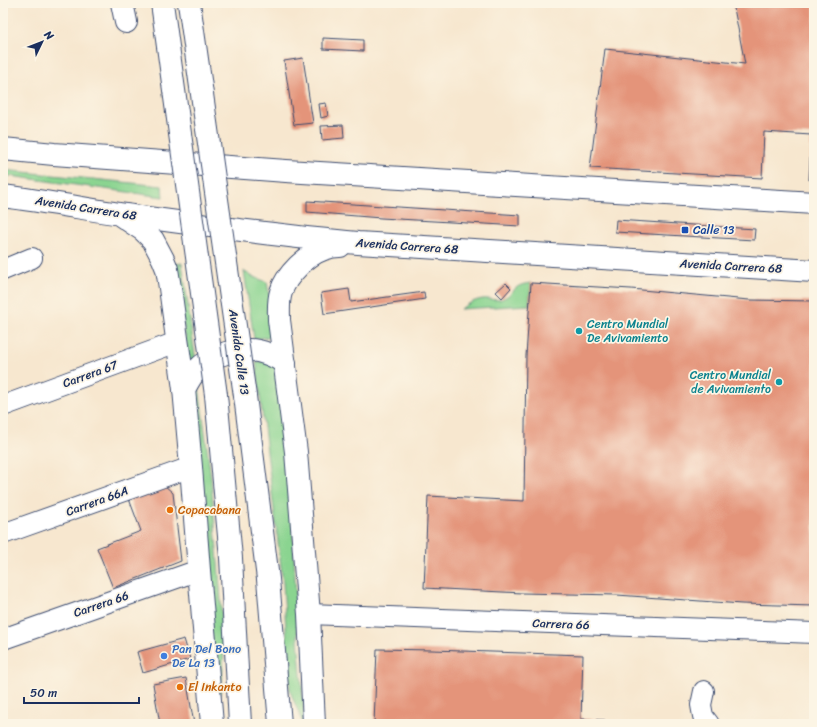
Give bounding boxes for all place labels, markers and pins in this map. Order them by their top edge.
place label: Calle 13 [693,219,735,241]
marker: Calle 13 [680,225,690,235]
place label: Centro Mundial De Avivamiento [587,313,669,349]
marker: Centro Mundial De Avivamiento [574,326,584,336]
place label: Centro Mundial de Avivamiento [690,364,772,400]
marker: Centro Mundial de Avivamiento [774,377,784,387]
place label: Copacabana [178,499,242,521]
marker: Copacabana [165,505,175,515]
place label: Pan Del Bono De La 13 [172,638,241,674]
marker: Pan Del Bono De La 13 [159,651,169,661]
place label: El Inkanto [188,676,242,698]
marker: El Inkanto [175,682,185,692]

